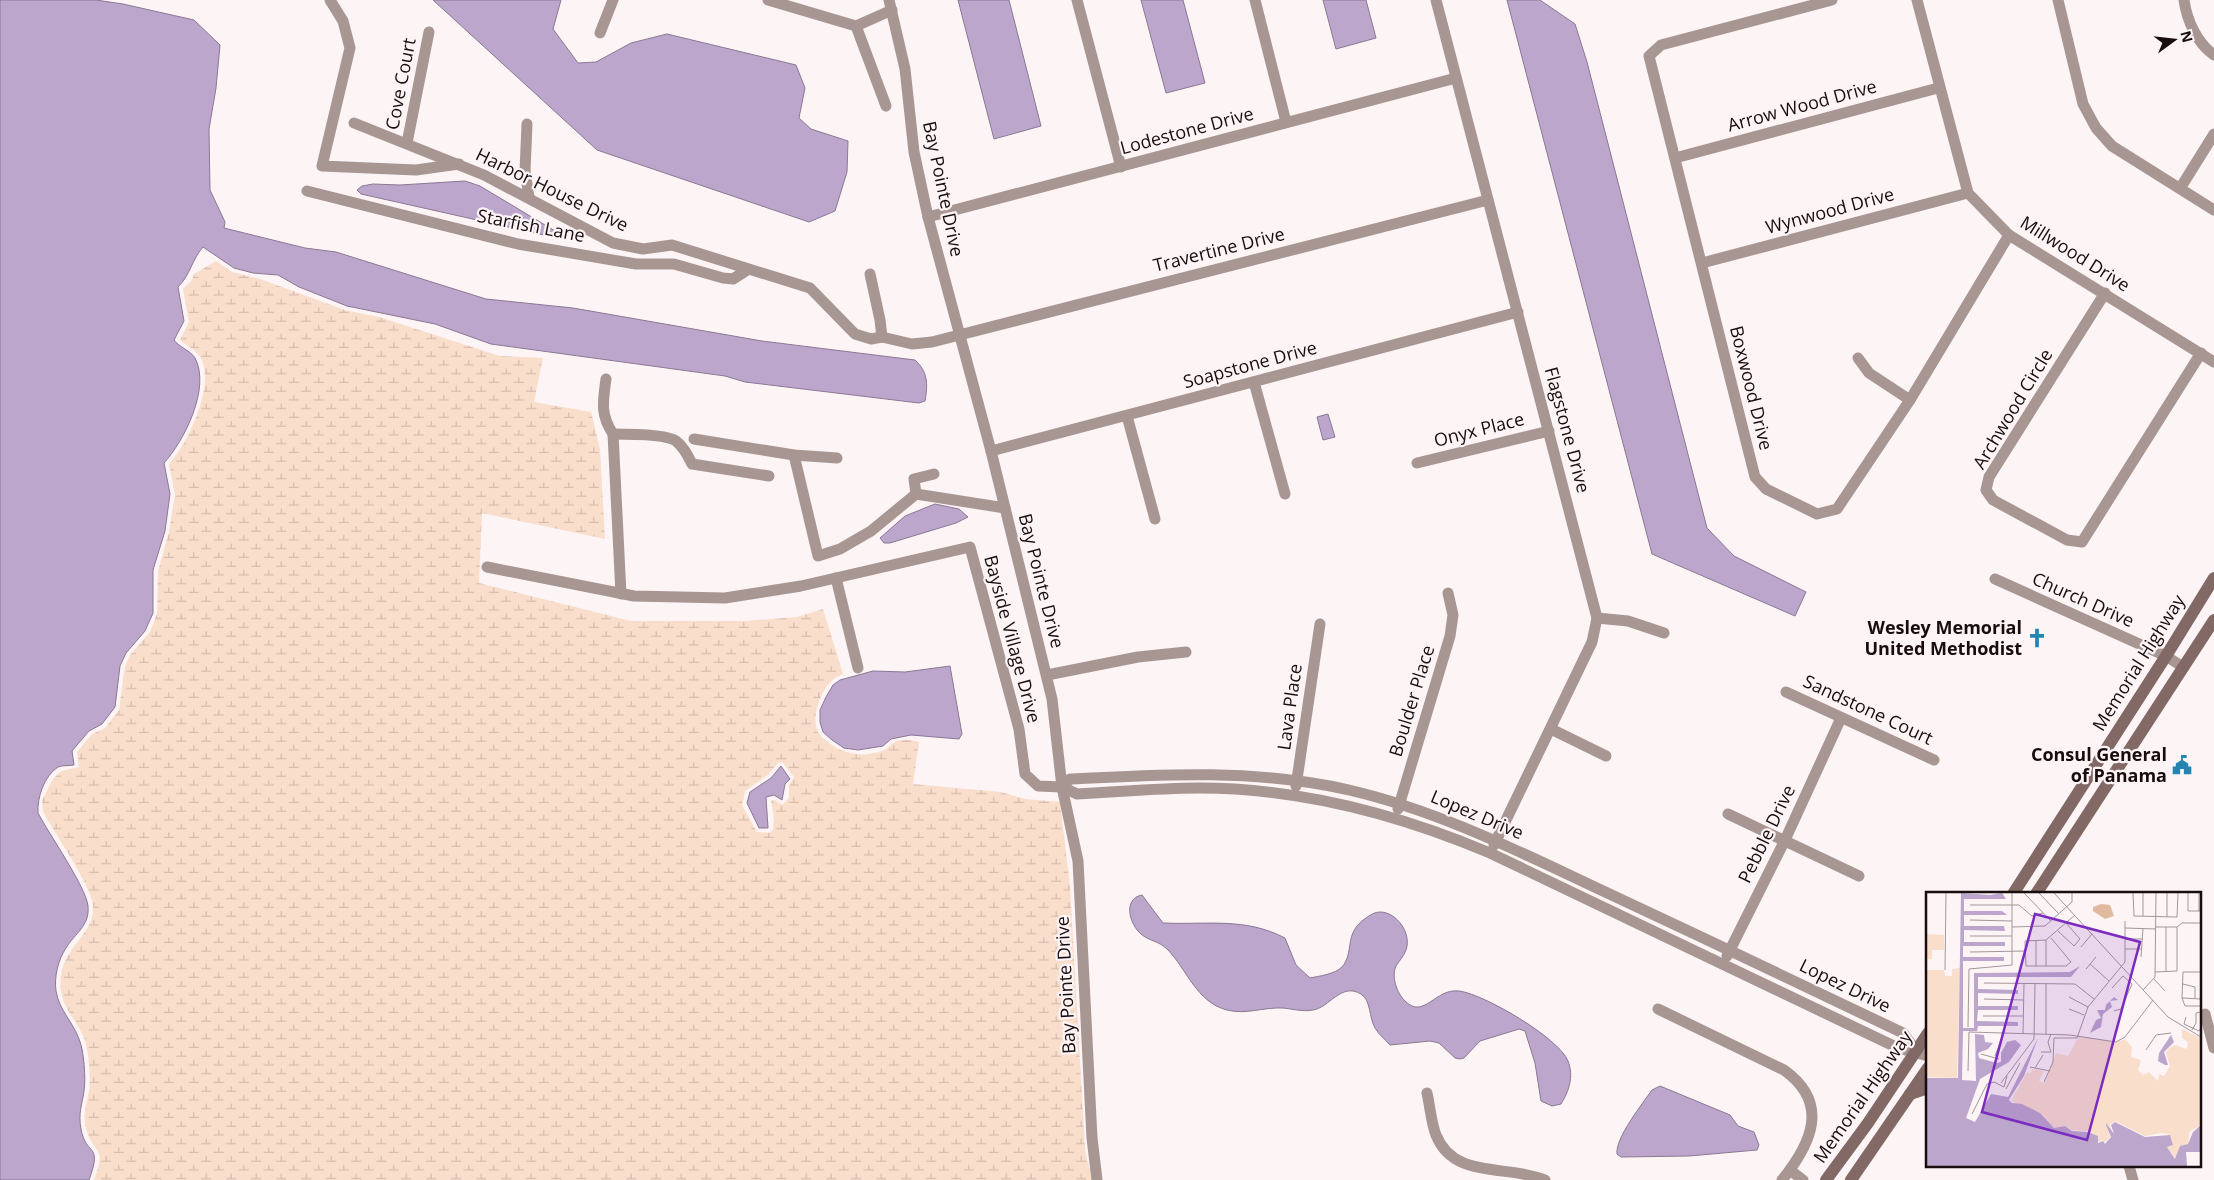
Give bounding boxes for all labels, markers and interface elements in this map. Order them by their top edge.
north arrow [2149,15,2199,65]
text: N [2176,29,2198,44]
street label: Cove Court [379,36,421,132]
street label: Arrow Wood Drive [1724,74,1879,136]
street label: Lodestone Drive [1117,101,1256,159]
street label: Bay Pointe Drive [918,119,970,259]
street label: Harbor House Drive [472,142,633,237]
street label: Wynwood Drive [1763,181,1897,239]
street label: Starfish Lane [475,203,587,247]
street label: Millwood Drive [2016,210,2135,296]
street label: Travertine Drive [1151,221,1287,277]
street label: Boxwood Drive [1725,323,1779,452]
street label: Soapstone Drive [1180,335,1319,393]
street label: Archwood Circle [1967,344,2058,473]
street label: Flagstone Drive [1540,364,1596,495]
street label: Onyx Place [1431,406,1526,452]
street label: Bay Pointe Drive [1014,511,1070,651]
street label: Bayside Village Drive [979,552,1047,725]
street label: Church Drive [2029,566,2138,632]
street label: Memorial Highway [2087,589,2190,735]
place label: Wesley Memorial United Methodist [1865,615,2022,660]
church icon: Wesley Memorial United Methodist [2026,627,2048,649]
street label: Boulder Place [1383,642,1439,759]
street label: Lava Place [1271,662,1307,752]
street label: Sandstone Court [1800,669,1937,750]
place label: Consul General of Panama [2031,742,2167,787]
public building icon: Consul General of Panama [2171,754,2193,776]
street label: Pebble Drive [1732,781,1800,887]
street label: Lopez Drive [1427,784,1527,844]
inset map [1926,892,2202,1168]
street label: Bay Pointe Drive [1049,916,1081,1054]
street label: Lopez Drive [1796,953,1895,1017]
street label: Memorial Highway [1807,1025,1917,1167]

